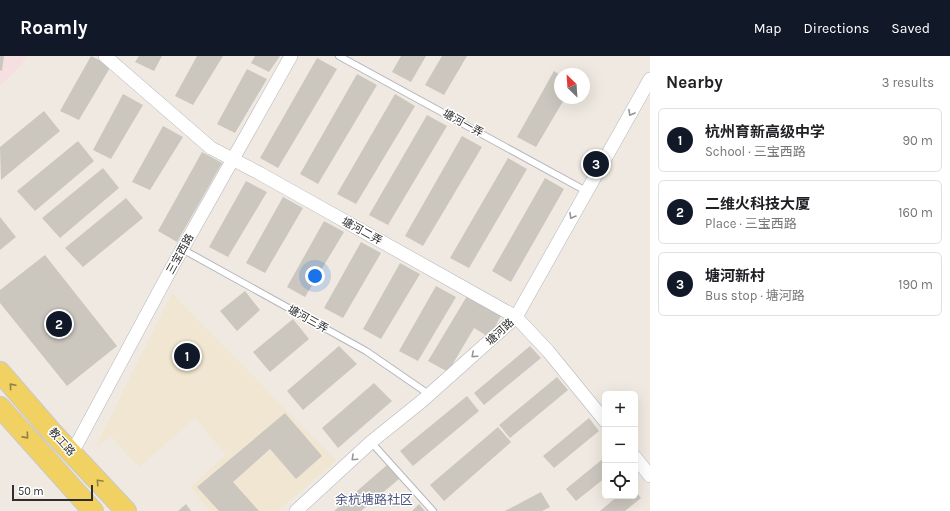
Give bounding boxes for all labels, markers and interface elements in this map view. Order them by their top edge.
text: Roamly [20,17,87,39]
text: Map [754,20,782,37]
text: Directions [804,20,869,37]
text: Saved [891,20,930,37]
north arrow [554,68,590,104]
text: Nearby [666,72,723,92]
text: 3 results [882,75,934,90]
street label: 塘河一弄 [441,107,485,139]
one-way arrow [628,108,635,116]
text: 杭州育新高级中学 [705,123,825,141]
text: 1 [678,133,682,148]
text: 90 m [902,133,933,148]
text: School · 三宝西路 [705,144,806,159]
pin: 3 [583,149,609,179]
text: 二维火科技大厦 [705,195,810,213]
text: 2 [676,205,684,220]
text: 160 m [898,205,933,220]
one-way arrow [569,212,576,219]
street label: 塘河二弄 [340,215,384,247]
text: Place · 三宝西路 [705,216,797,231]
street label: 三宝西路 [164,232,196,276]
your location [305,266,325,286]
text: 塘河新村 [705,267,765,285]
text: 3 [676,277,684,292]
text: 190 m [898,277,933,292]
text: Bus stop · 塘河路 [705,288,805,303]
street label: 塘河三弄 [286,303,330,335]
pin: 2 [46,309,72,339]
street label: 塘河路 [483,316,517,348]
pin: 1 [174,341,200,371]
one-way arrow [471,351,479,358]
one-way arrow [9,383,17,391]
map controls [602,391,638,499]
button: + [602,391,638,427]
street label: 教工路 [46,425,78,459]
button: − [602,427,638,463]
one-way arrow [22,431,29,439]
one-way arrow [351,453,359,460]
button: locate [602,463,638,499]
one-way arrow [97,480,104,487]
scale bar [12,483,93,502]
text: 50 m [18,485,44,498]
district label: 余杭塘路社区 [335,492,413,507]

